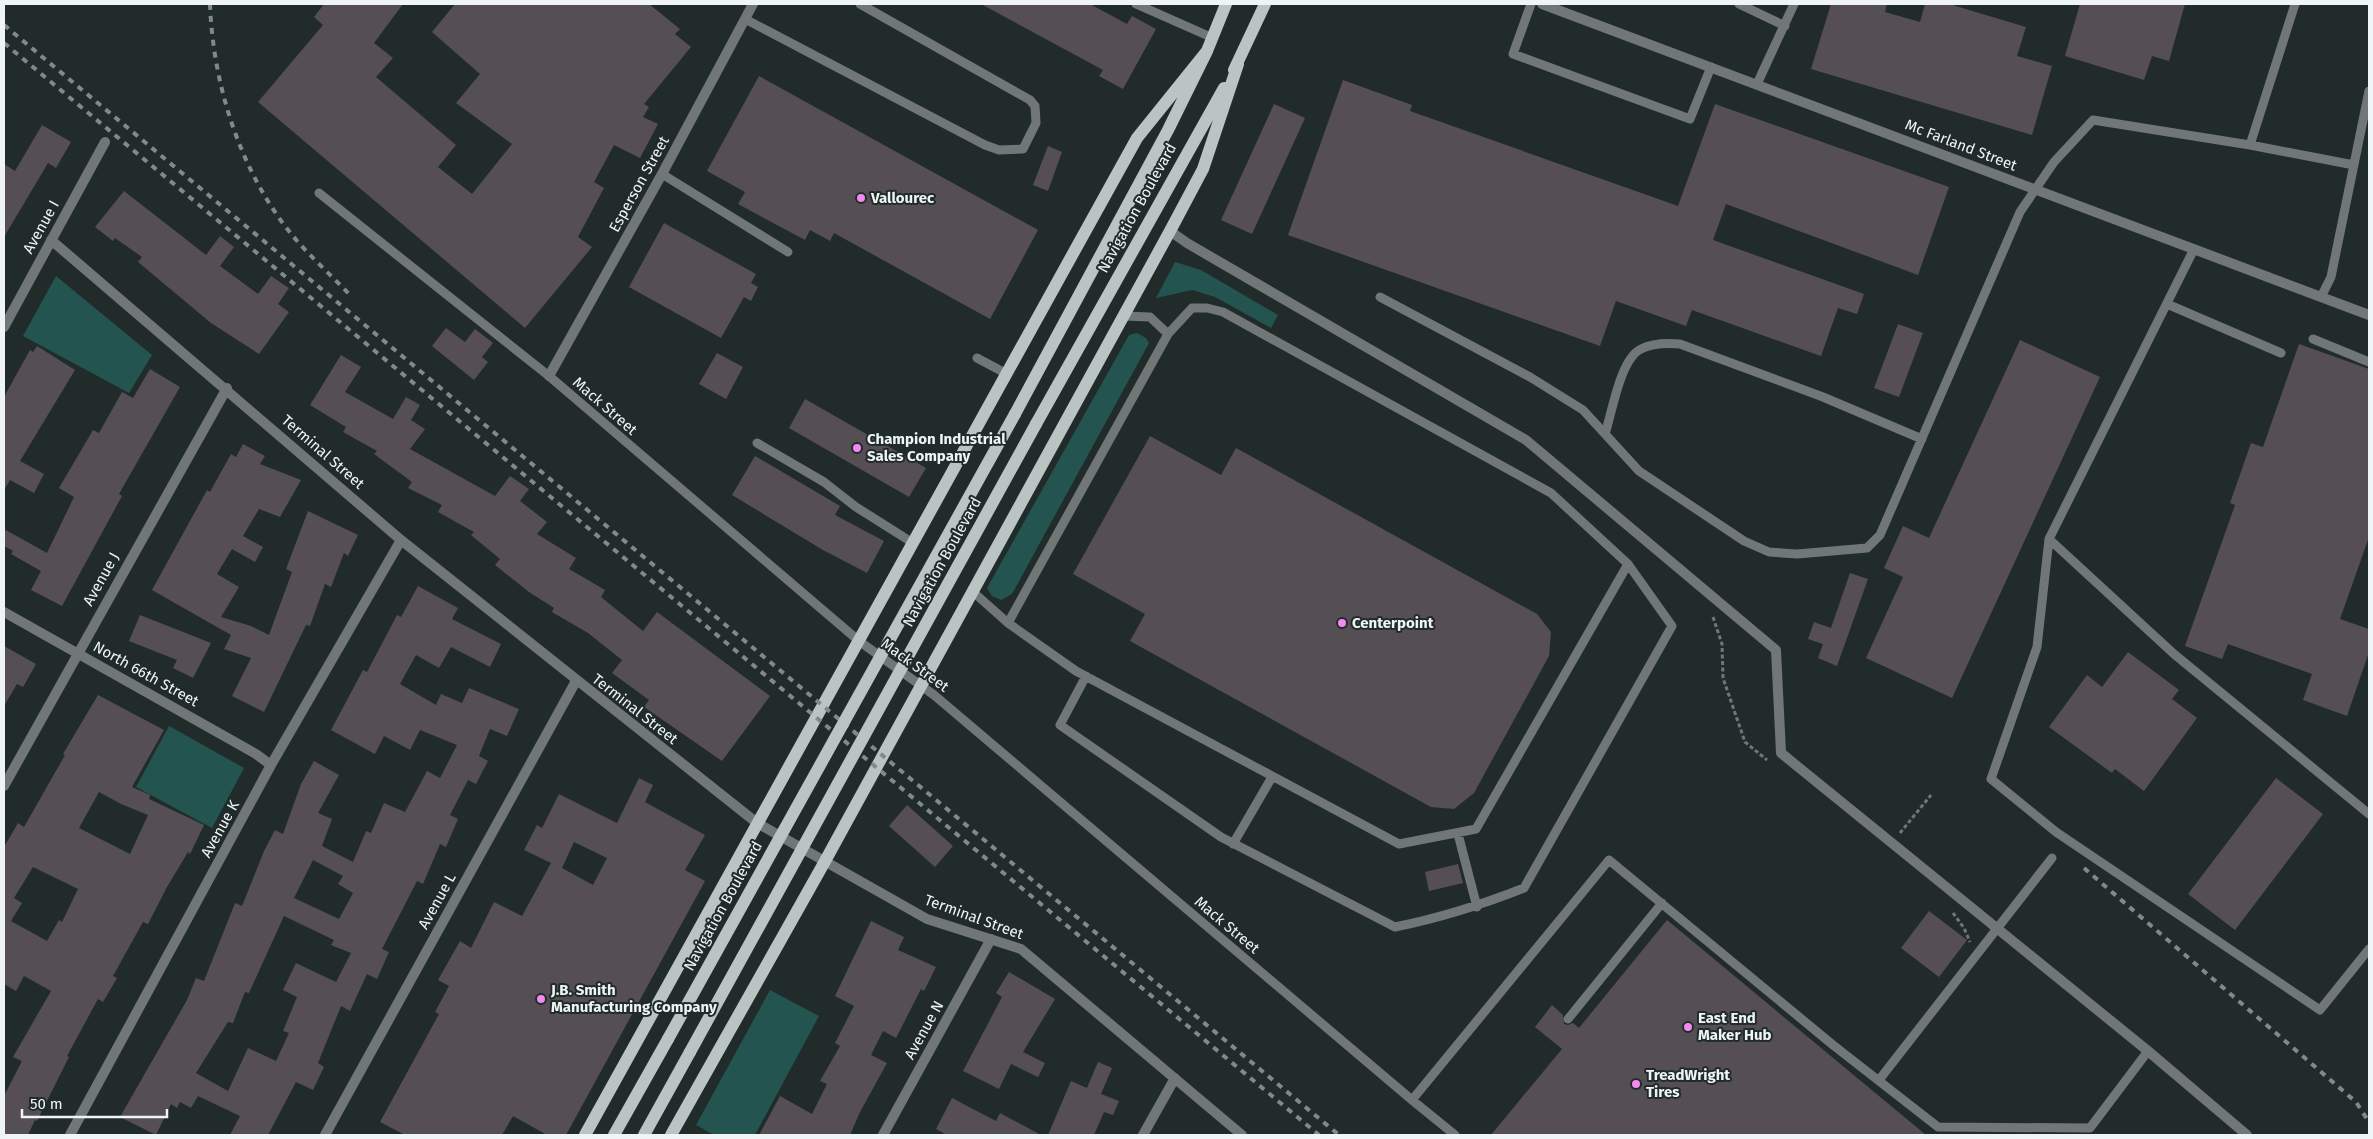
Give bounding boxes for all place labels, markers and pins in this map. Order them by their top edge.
place label: Vallourec [870,189,935,207]
marker: Vallourec [855,192,867,204]
place label: Champion Industrial Sales Company [867,430,1006,465]
marker: Champion Industrial Sales Company [851,442,863,454]
place label: Centerpoint [1352,614,1434,632]
marker: Centerpoint [1336,617,1348,629]
place label: J.B. Smith Manufacturing Company [550,981,717,1016]
marker: J.B. Smith Manufacturing Company [535,993,547,1005]
place label: East End Maker Hub [1698,1009,1772,1044]
marker: East End Maker Hub [1682,1021,1694,1033]
place label: TreadWright Tires [1646,1066,1730,1101]
marker: TreadWright Tires [1630,1078,1642,1090]

